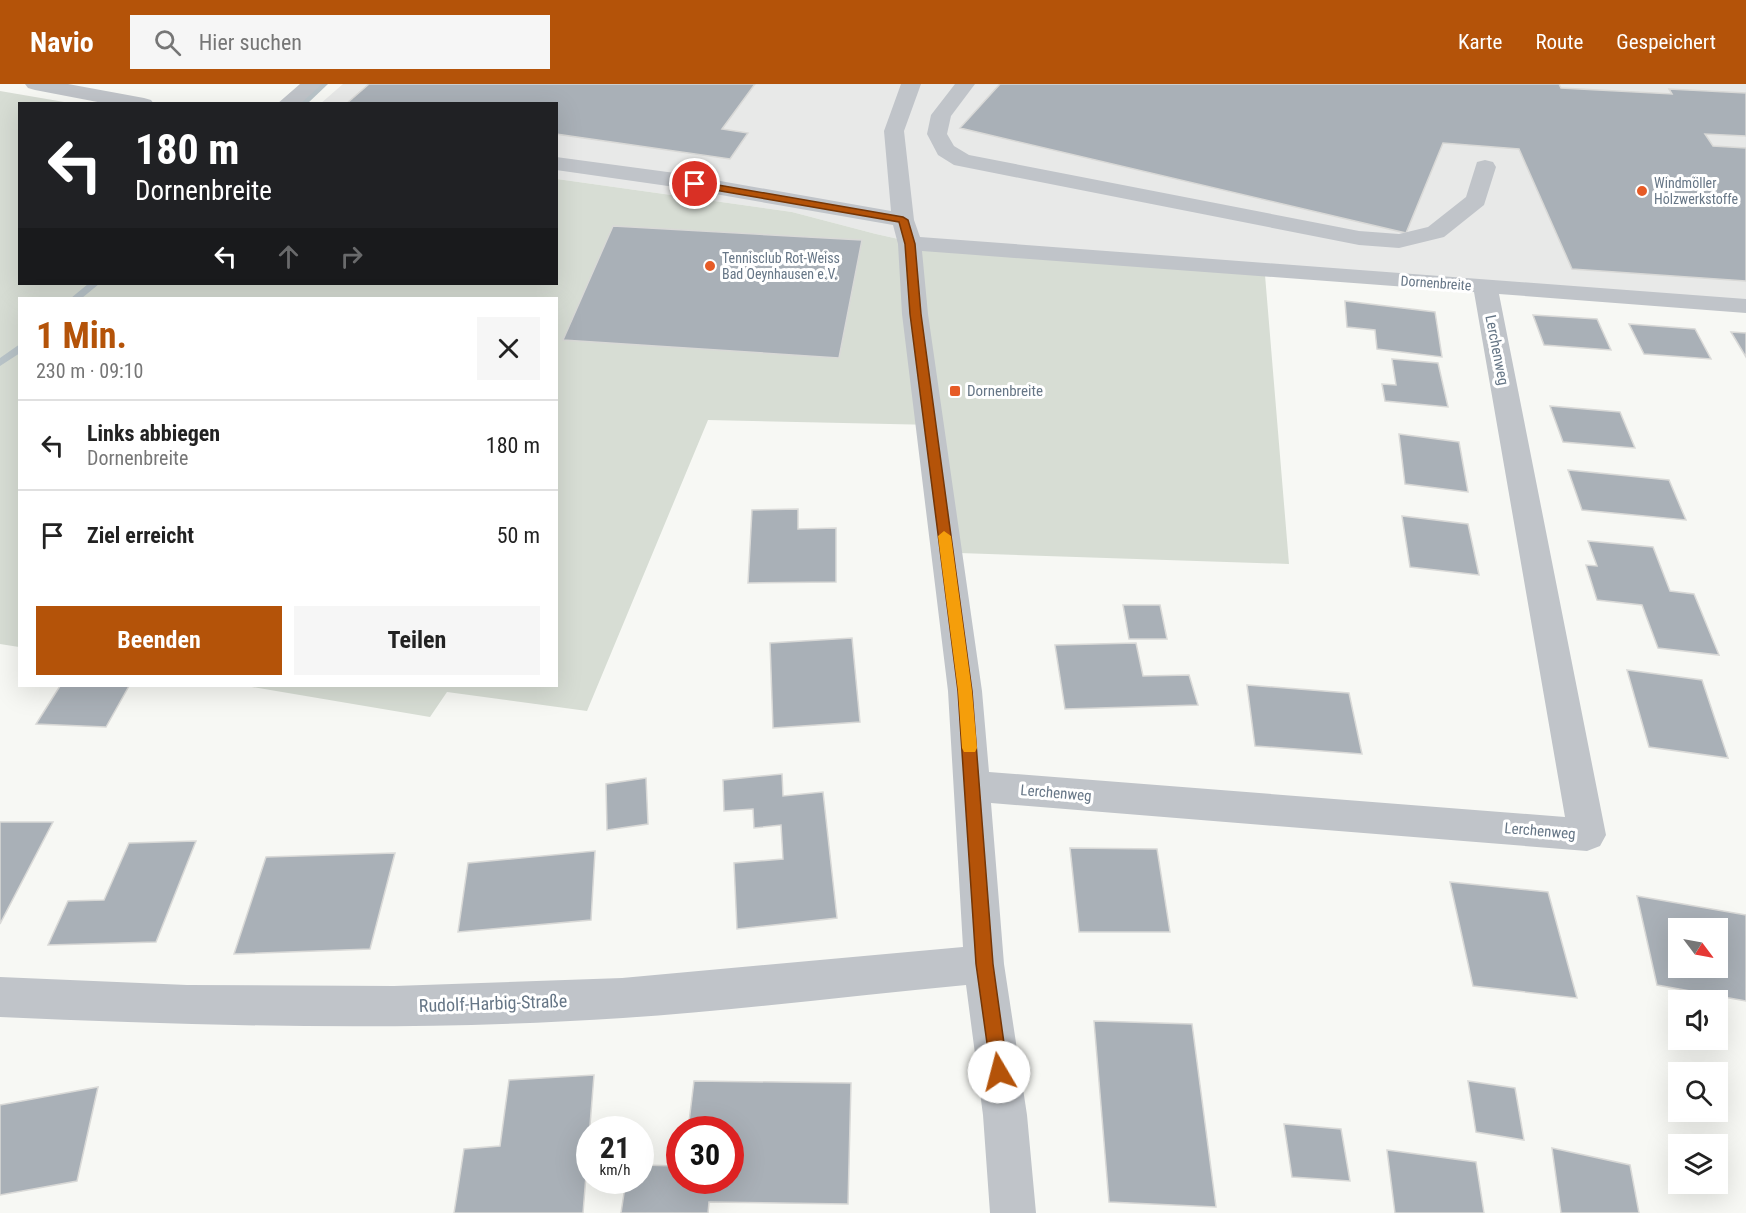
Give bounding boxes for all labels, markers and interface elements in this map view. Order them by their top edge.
search box [130,15,550,69]
text: Navio [30,26,94,59]
icon: search [151,26,184,59]
text: Hier suchen [199,30,302,55]
text: Karte [1458,30,1502,54]
text: Route [1535,30,1583,54]
text: Gespeichert [1616,30,1716,54]
text: 180 m [135,125,240,174]
icon: left [36,126,114,204]
pin [669,158,720,209]
icon: arrive [678,167,711,200]
text: Dornenbreite [135,175,272,207]
place label: Windmöller Holzwerkstoffe [1654,175,1738,207]
marker: Windmöller Holzwerkstoffe [1635,184,1649,198]
icon: left [209,240,242,273]
icon: ahead [272,240,305,273]
icon: right [335,240,368,273]
place label: Tennisclub Rot-Weiss Bad Oeynhausen e.V. [722,250,840,282]
marker: Tennisclub Rot-Weiss Bad Oeynhausen e.V. [703,259,717,273]
street label: Dornenbreite [1400,273,1472,293]
street label: Lerchenweg [1481,313,1513,387]
text: 1 Min. [36,315,127,357]
button: close [477,317,540,380]
text: 230 m · 09:10 [36,359,143,383]
place label: Dornenbreite [967,382,1043,400]
marker: Dornenbreite [948,384,962,398]
text: Links abbiegen [87,421,220,446]
icon: left [36,429,69,462]
text: 180 m [486,433,540,458]
text: Dornenbreite [87,446,188,470]
icon: arrive [36,519,69,552]
text: Ziel erreicht [87,523,194,548]
text: 50 m [497,523,540,548]
button: Beenden [36,606,282,675]
button: Teilen [294,606,540,675]
street label: Lerchenweg [1020,781,1092,805]
street label: Lerchenweg [1504,819,1576,843]
north arrow [1668,918,1728,978]
map controls [1668,918,1728,1194]
street label: Rudolf-Harbig-Straße [418,990,568,1016]
button: sound [1668,990,1728,1050]
position arrow [967,1040,1031,1104]
button: search [1668,1062,1728,1122]
speed limit sign: 30 [666,1116,744,1194]
text: 21 [600,1130,630,1165]
button: layers [1668,1134,1728,1194]
text: km/h [600,1161,630,1179]

